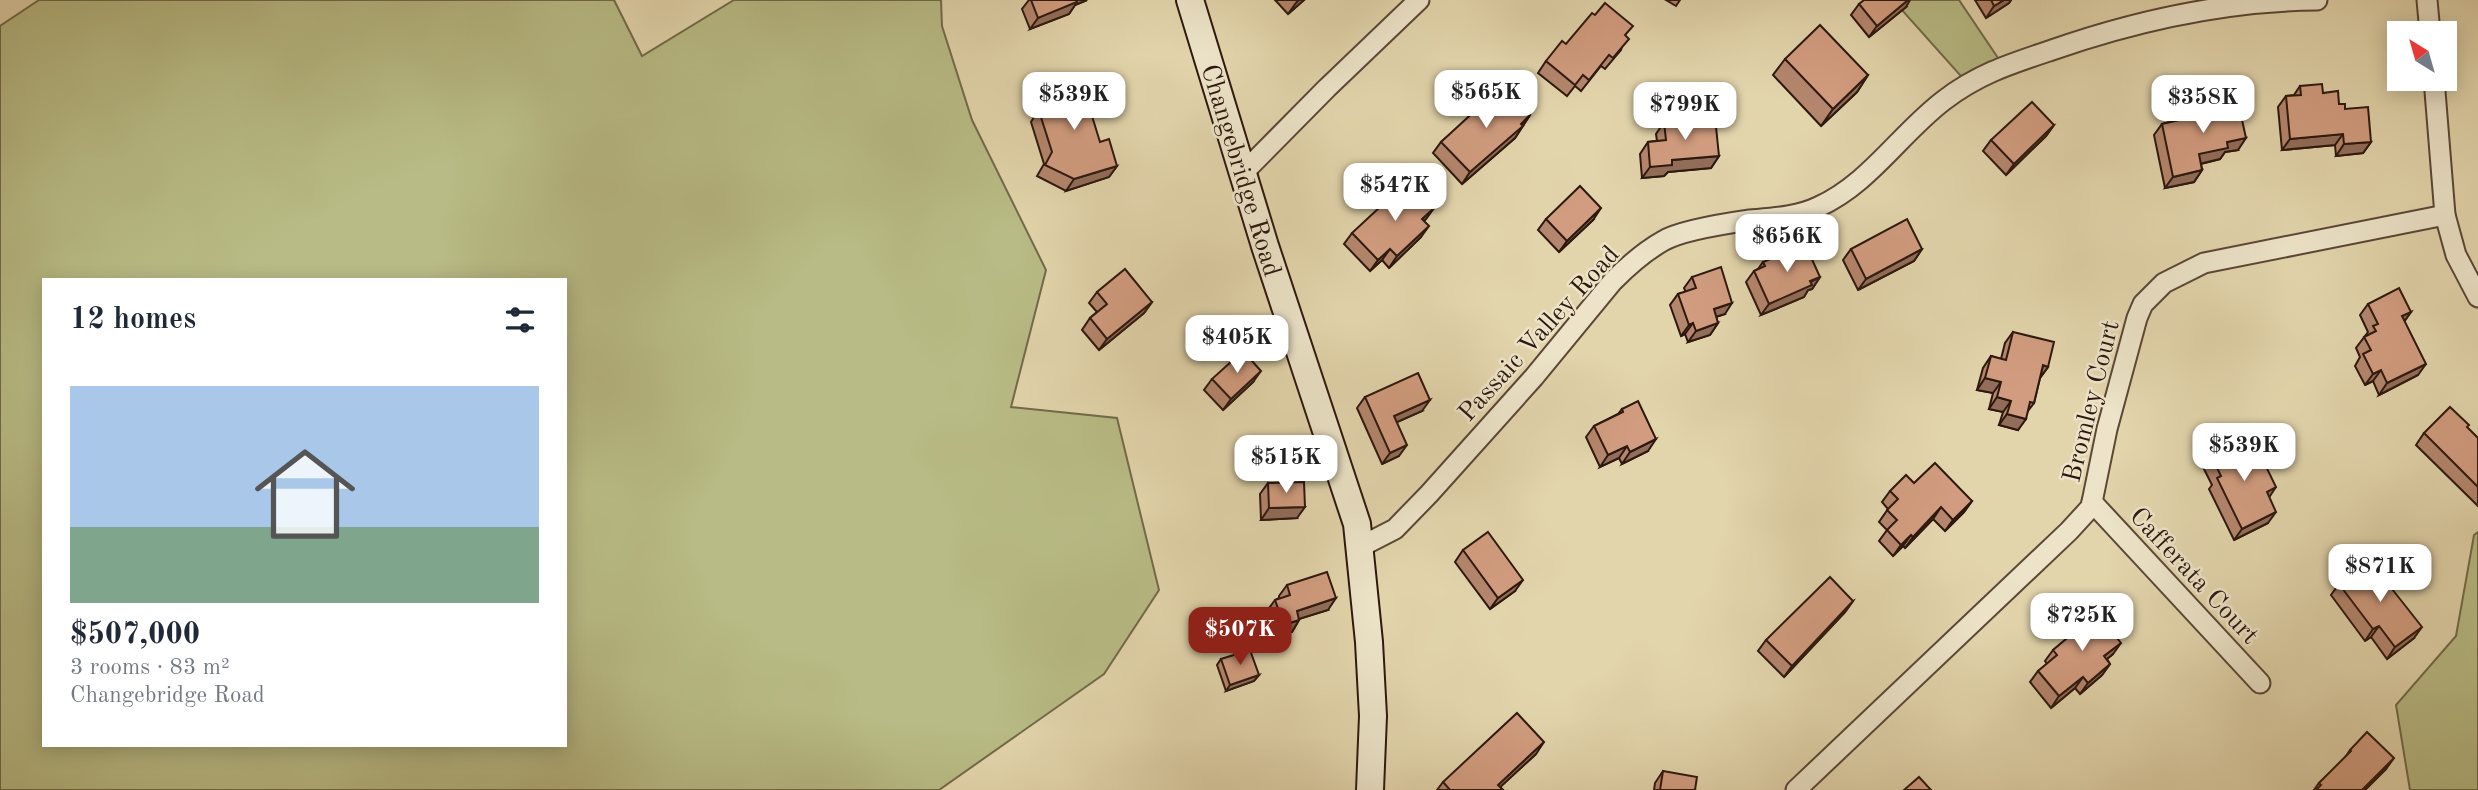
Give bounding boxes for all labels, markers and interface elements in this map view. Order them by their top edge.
north arrow [2387,21,2457,91]
map controls [2387,21,2457,91]
street label: Changebridge Road [1195,61,1285,280]
pin: $565K [1437,71,1535,130]
pin: $539K [1025,72,1123,132]
pin: $358K [2154,76,2252,135]
text: $565K [1450,81,1522,104]
pin: $799K [1636,82,1734,142]
text: $539K [1038,83,1110,106]
text: $358K [2167,86,2239,109]
text: $799K [1649,93,1721,116]
pin: $547K [1346,164,1444,223]
text: $547K [1359,174,1431,197]
pin: $656K [1738,215,1836,274]
text: $656K [1751,225,1823,248]
street label: Passaic Valley Road [1454,242,1625,427]
icon: filters [501,301,539,339]
text: 12 homes [70,305,196,335]
pin: $405K [1188,316,1286,375]
street label: Bromley Court [2059,318,2125,485]
text: $405K [1201,326,1273,349]
pin: $539K [2195,424,2293,483]
icon: home [242,431,368,557]
text: $539K [2208,434,2280,457]
pin: $515K [1237,435,1335,495]
text: $515K [1250,446,1322,469]
street label: Cafferata Court [2124,503,2263,650]
pin: $871K [2331,544,2429,604]
text: $871K [2344,555,2416,578]
pin: $725K [2033,594,2131,653]
text: $725K [2046,604,2118,627]
pin: $507K [1191,608,1289,667]
text: $507K [1204,618,1276,641]
text: $507,000 [70,620,200,650]
text: 3 rooms · 83 m² [70,656,230,679]
text: Changebridge Road [70,684,265,707]

